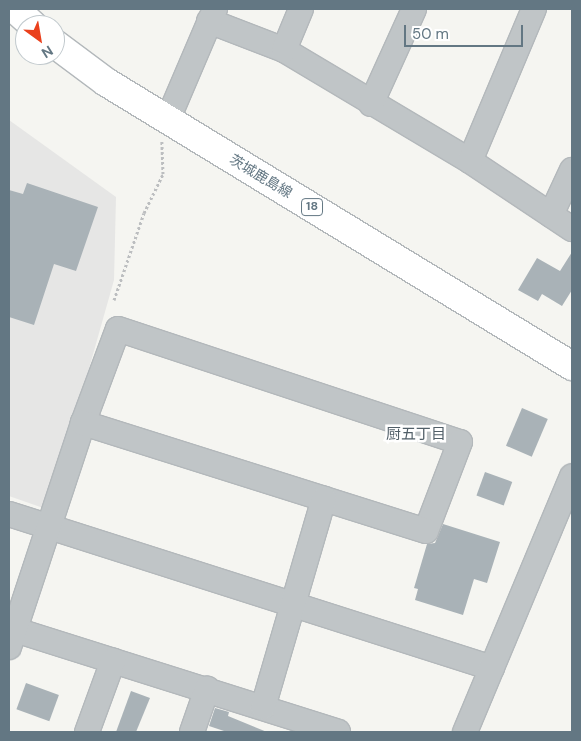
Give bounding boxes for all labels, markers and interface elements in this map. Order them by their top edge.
north arrow [15,15,65,65]
scale bar [406,15,525,47]
text: 50 m [412,24,449,44]
text: N [38,42,57,62]
street label: 茨城鹿島線 [227,151,295,201]
road number: 18 [301,198,323,216]
district label: 厨五丁目 [386,426,446,444]

